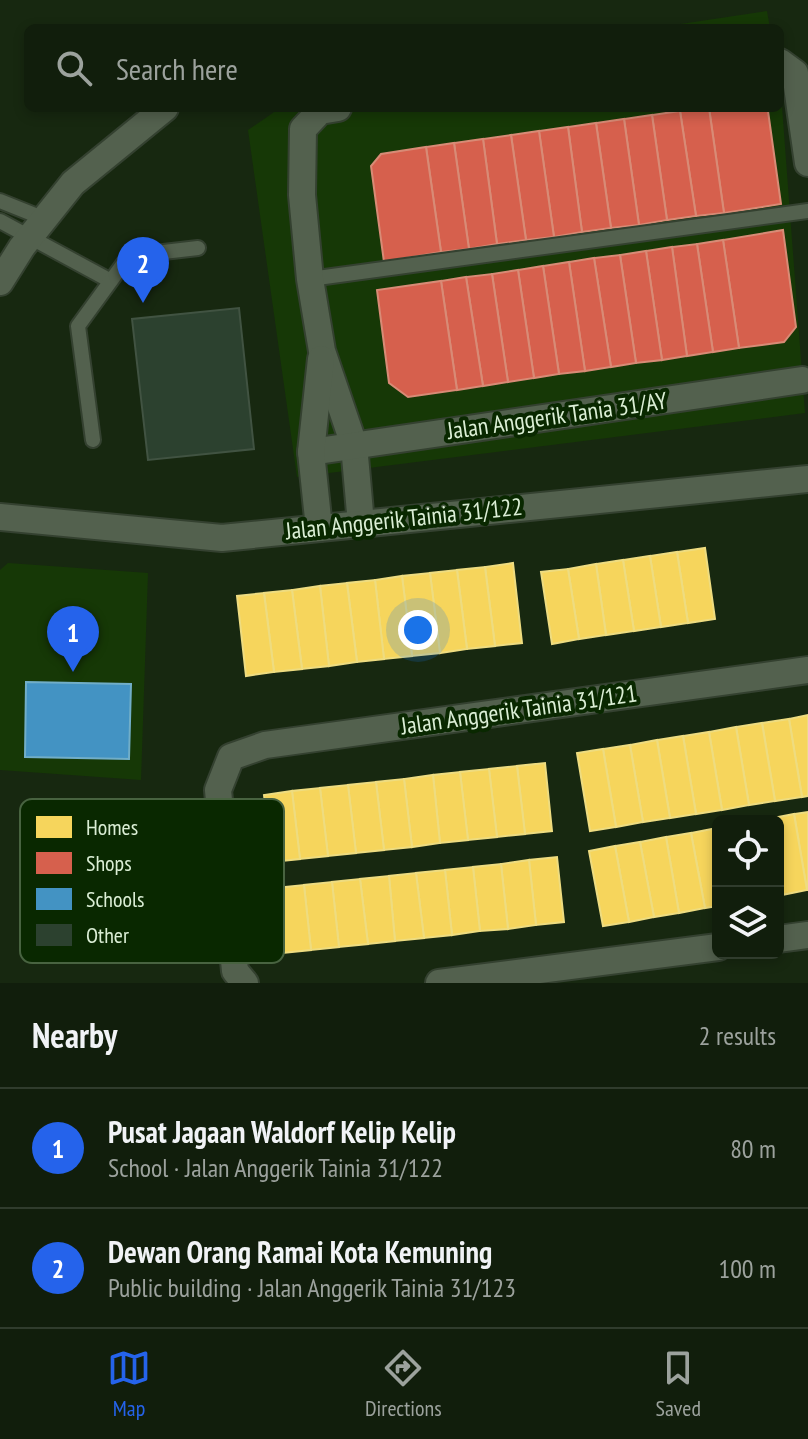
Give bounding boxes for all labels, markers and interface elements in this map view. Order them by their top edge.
search box [24,24,784,112]
icon: search [52,46,96,90]
text: Search here [116,49,238,88]
pin: 2 [117,237,169,303]
street label: Jalan Anggerik Tania 31/AY [444,385,669,446]
street label: Jalan Anggerik Tainia 31/122 [283,491,524,546]
pin: 1 [47,606,99,672]
your location [398,610,438,650]
street label: Jalan Anggerik Tainia 31/121 [398,678,639,742]
legend [20,799,284,963]
text: Homes [86,813,138,841]
map controls [712,815,784,959]
button: locate [712,815,784,887]
text: Shops [86,849,132,877]
text: Schools [86,885,145,913]
button: layers [712,887,784,959]
text: Other [86,921,129,949]
text: Nearby [32,1013,117,1057]
text: 2 results [699,1019,776,1052]
text: Pusat Jagaan Waldorf Kelip Kelip [108,1112,456,1151]
text: 1 [52,1132,64,1165]
text: 80 m [730,1132,776,1165]
text: School · Jalan Anggerik Tainia 31/122 [108,1151,443,1184]
text: Dewan Orang Ramai Kota Kemuning [108,1232,492,1271]
text: 2 [52,1252,64,1285]
text: 100 m [718,1252,776,1285]
text: Public building · Jalan Anggerik Tainia 31/123 [108,1271,516,1304]
tab: Map [107,1346,151,1422]
tab: Directions [365,1346,442,1422]
tab: Saved [656,1346,701,1422]

